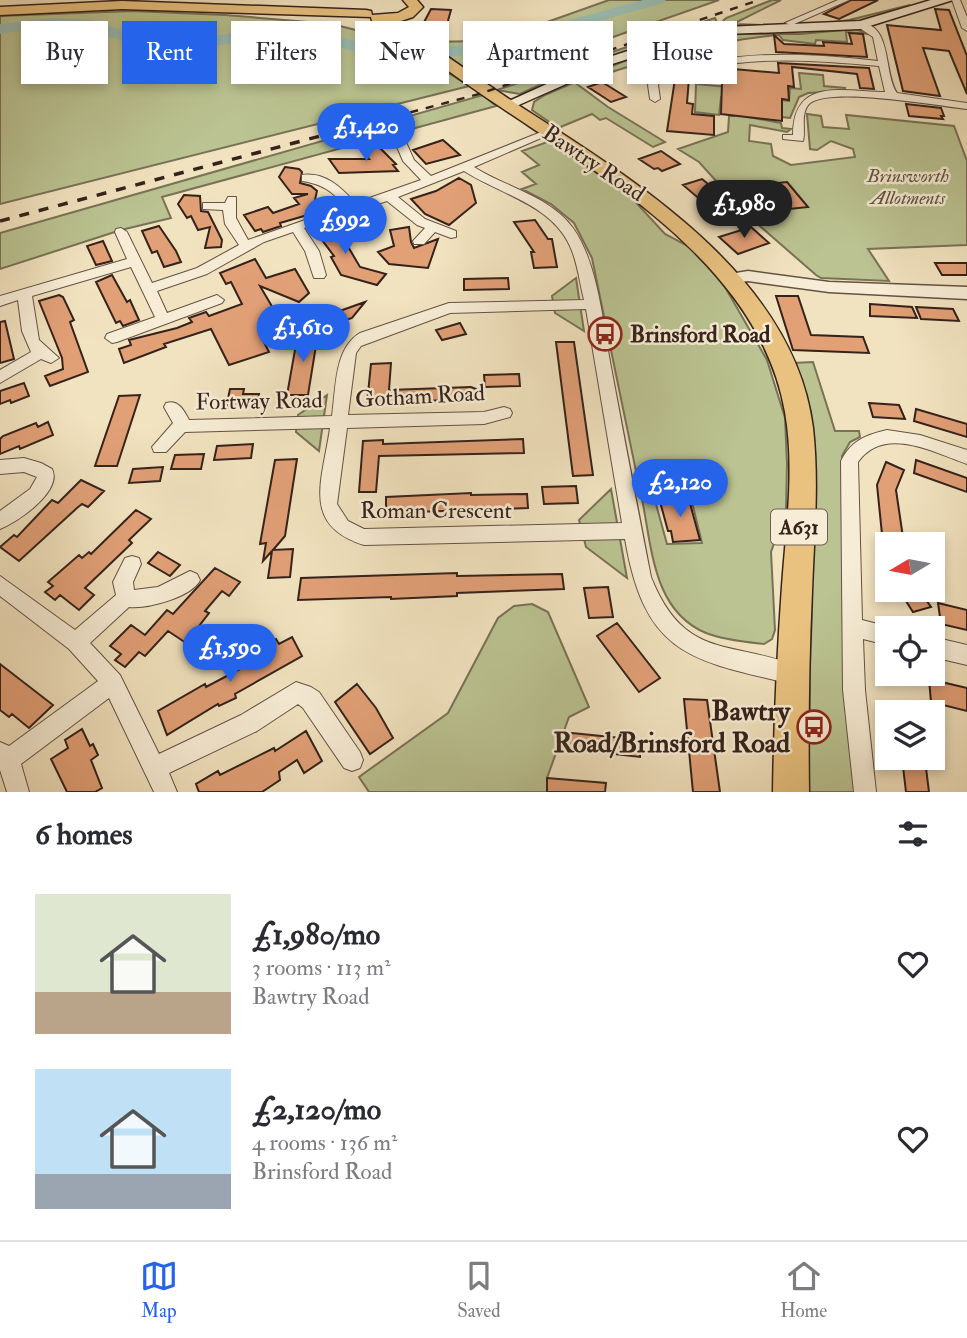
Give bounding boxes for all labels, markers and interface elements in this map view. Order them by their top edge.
chip: Buy [21,21,108,84]
chip: Rent [122,21,217,84]
chip: Filters [231,21,341,84]
chip: New [355,21,449,84]
chip: Apartment [463,21,613,84]
chip: House [627,21,737,84]
pin: £1,420 [309,104,423,163]
text: £1,420 [333,111,399,140]
street label: Bawtry Road [537,118,651,208]
park label: Brinsworth Allotments [866,164,949,210]
pin: £1,980 [687,180,801,240]
text: £1,980 [712,188,776,217]
pin: £992 [304,196,386,256]
text: £992 [320,204,370,233]
pin: £1,610 [246,304,360,364]
text: £1,610 [273,312,333,341]
bus stop icon: Brinsford Road [586,315,624,353]
place label: Brinsford Road [630,320,771,349]
street label: Gotham Road [354,378,486,414]
street label: Fortway Road [195,385,323,417]
pin: £2,120 [623,460,737,519]
text: £2,120 [648,467,712,496]
street label: Roman Crescent [360,496,512,525]
road number: A631 [771,510,827,544]
north arrow [875,532,945,602]
map controls [875,532,945,770]
button: locate [875,616,945,686]
pin: £1,590 [173,624,287,684]
text: £1,590 [199,632,261,661]
place label: Bawtry Road/Brinsford Road [553,694,792,761]
button: layers [875,700,945,770]
bus stop icon: Bawtry Road/Brinsford Road [795,708,833,746]
icon: filters [894,815,932,853]
text: 6 homes [35,816,133,853]
text: £1,980/mo [252,916,380,953]
icon: home [91,922,175,1006]
icon: heart [894,945,932,983]
text: 3 rooms · 113 m² [252,953,391,982]
text: Bawtry Road [252,982,370,1011]
text: £2,120/mo [252,1091,381,1128]
icon: home [91,1097,175,1181]
icon: heart [894,1120,932,1158]
text: 4 rooms · 136 m² [252,1128,398,1157]
text: Brinsford Road [252,1157,392,1186]
tab: Map [140,1257,178,1323]
tab: Saved [457,1257,501,1323]
tab: Home [780,1257,827,1323]

